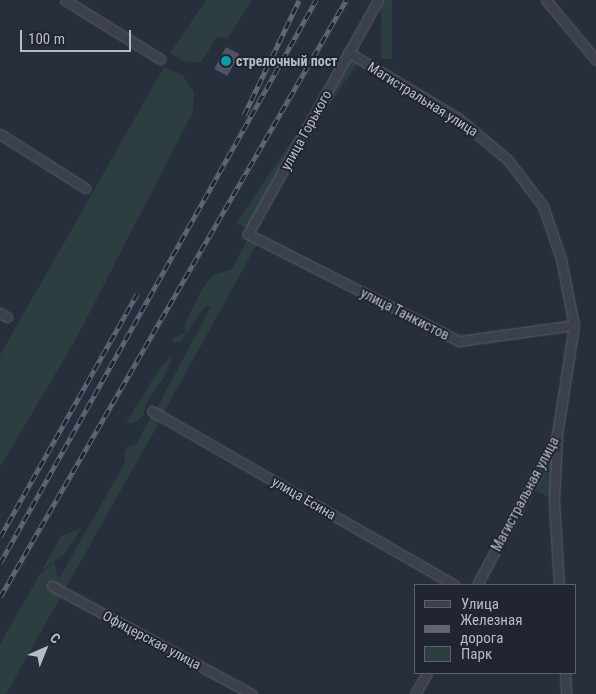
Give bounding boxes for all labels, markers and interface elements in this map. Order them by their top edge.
scale bar [22,20,134,52]
text: 100 m [28,30,65,48]
place label: стрелочный пост [236,53,337,69]
marker: стрелочный пост [220,55,232,67]
street label: Магистральная улица [365,58,481,140]
street label: улица Горького [277,87,335,173]
street label: улица Танкистов [358,284,452,344]
street label: Магистральная улица [488,434,562,554]
street label: улица Есина [269,473,339,523]
legend [414,584,576,674]
text: Улица [461,595,499,613]
street label: Офицерская улица [100,607,204,673]
text: Железная дорога [460,611,522,647]
north arrow [20,624,70,674]
text: С [47,630,64,647]
text: Парк [461,645,492,663]

